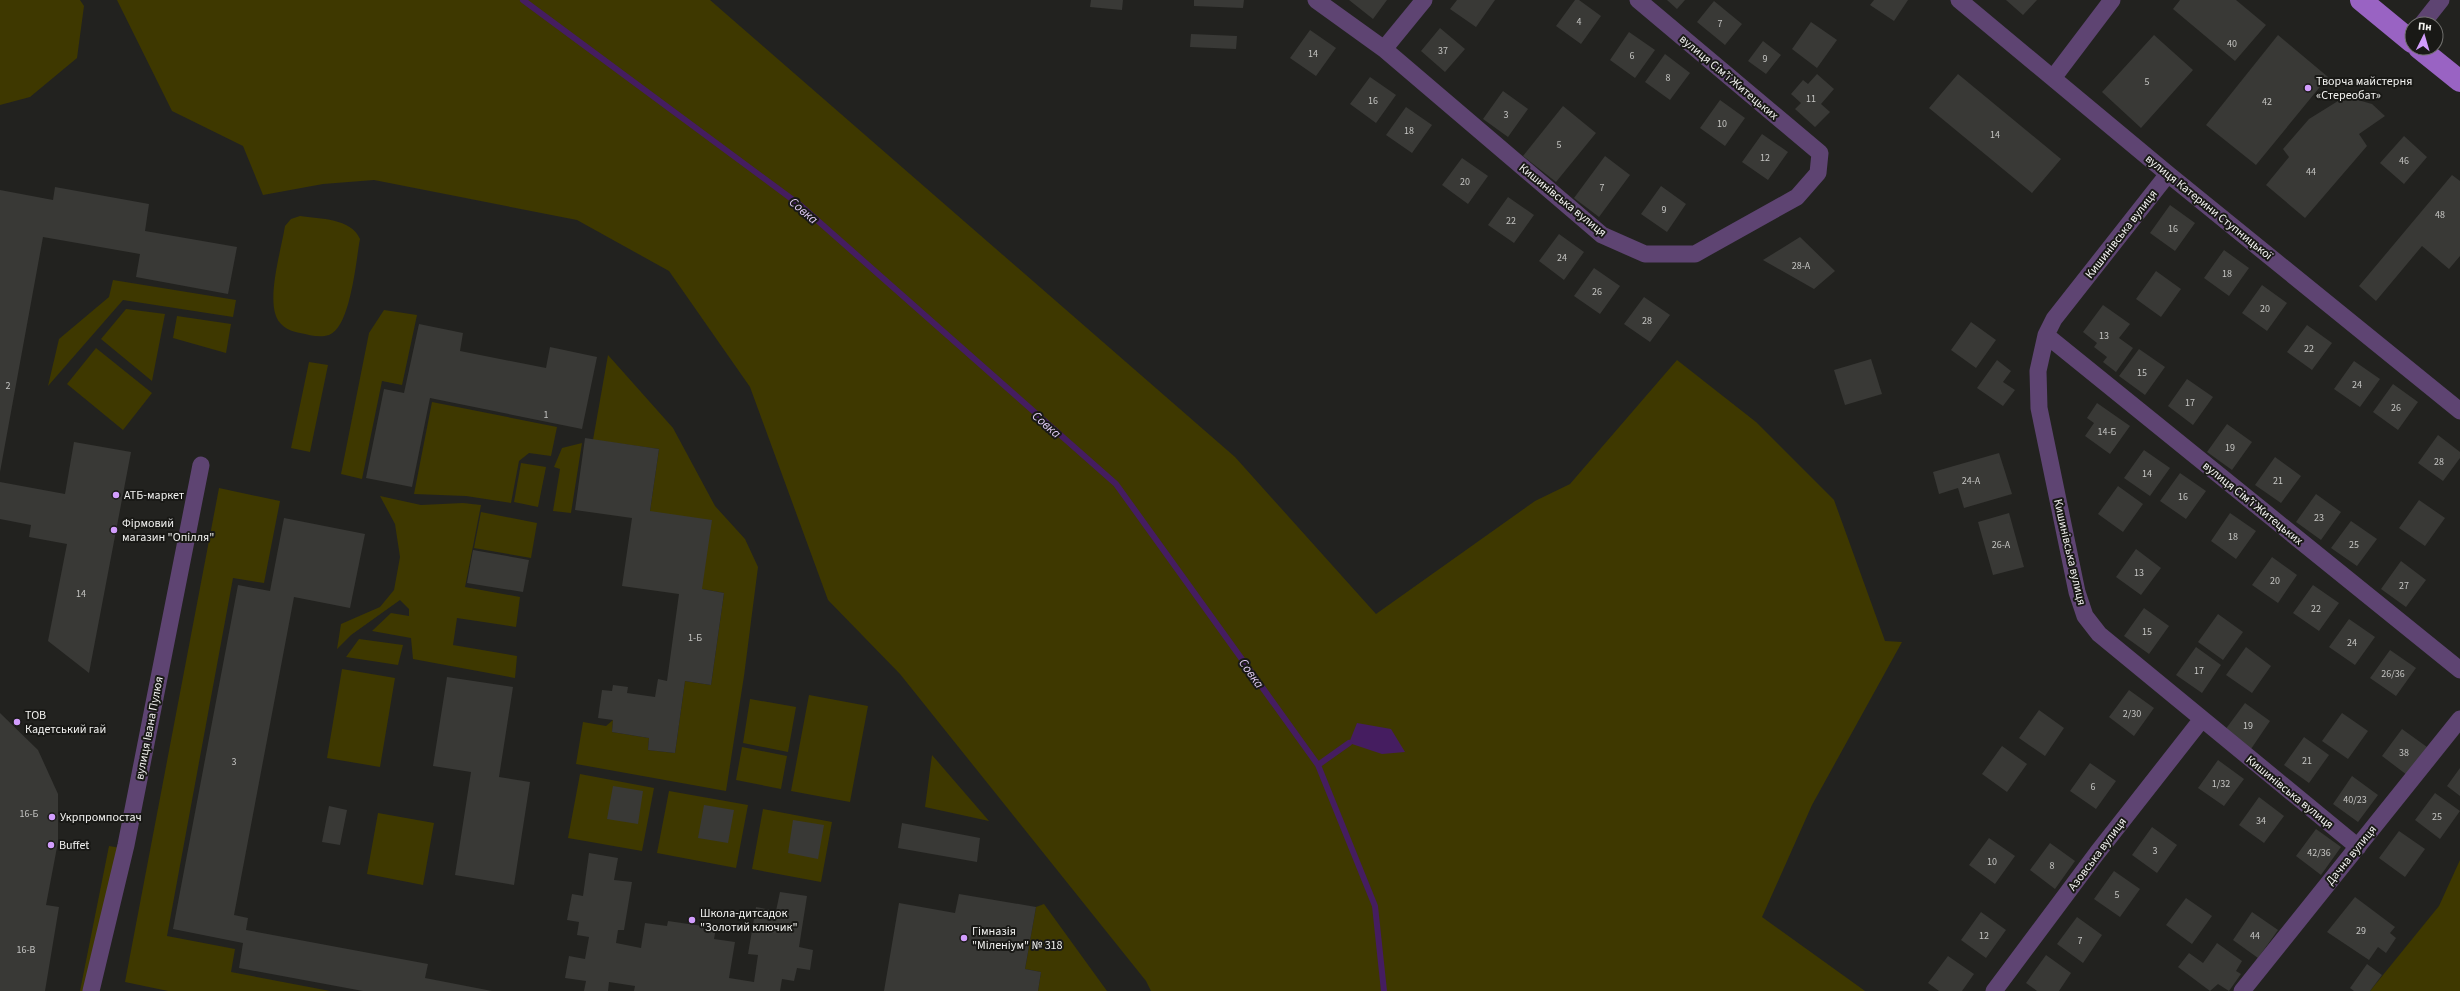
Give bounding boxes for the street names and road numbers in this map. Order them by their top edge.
street label: вулиця Сімʼї Житецьких [1676,31,1782,124]
street label: вулиця Катерини Ступницької [2142,151,2277,265]
street label: Кишинівська вулиця [1515,160,1610,241]
street label: Кишинівська вулиця [2081,186,2162,282]
street label: вулиця Сімʼї Житецьких [2199,458,2307,550]
street label: Кишинівська вулиця [2049,497,2090,607]
street label: вулиця Івана Пулюя [131,675,168,781]
street label: Кишинівська вулиця [2242,752,2337,833]
street label: Азовська вулиця [2064,814,2131,895]
street label: Дачна вулиця [2322,822,2381,889]

